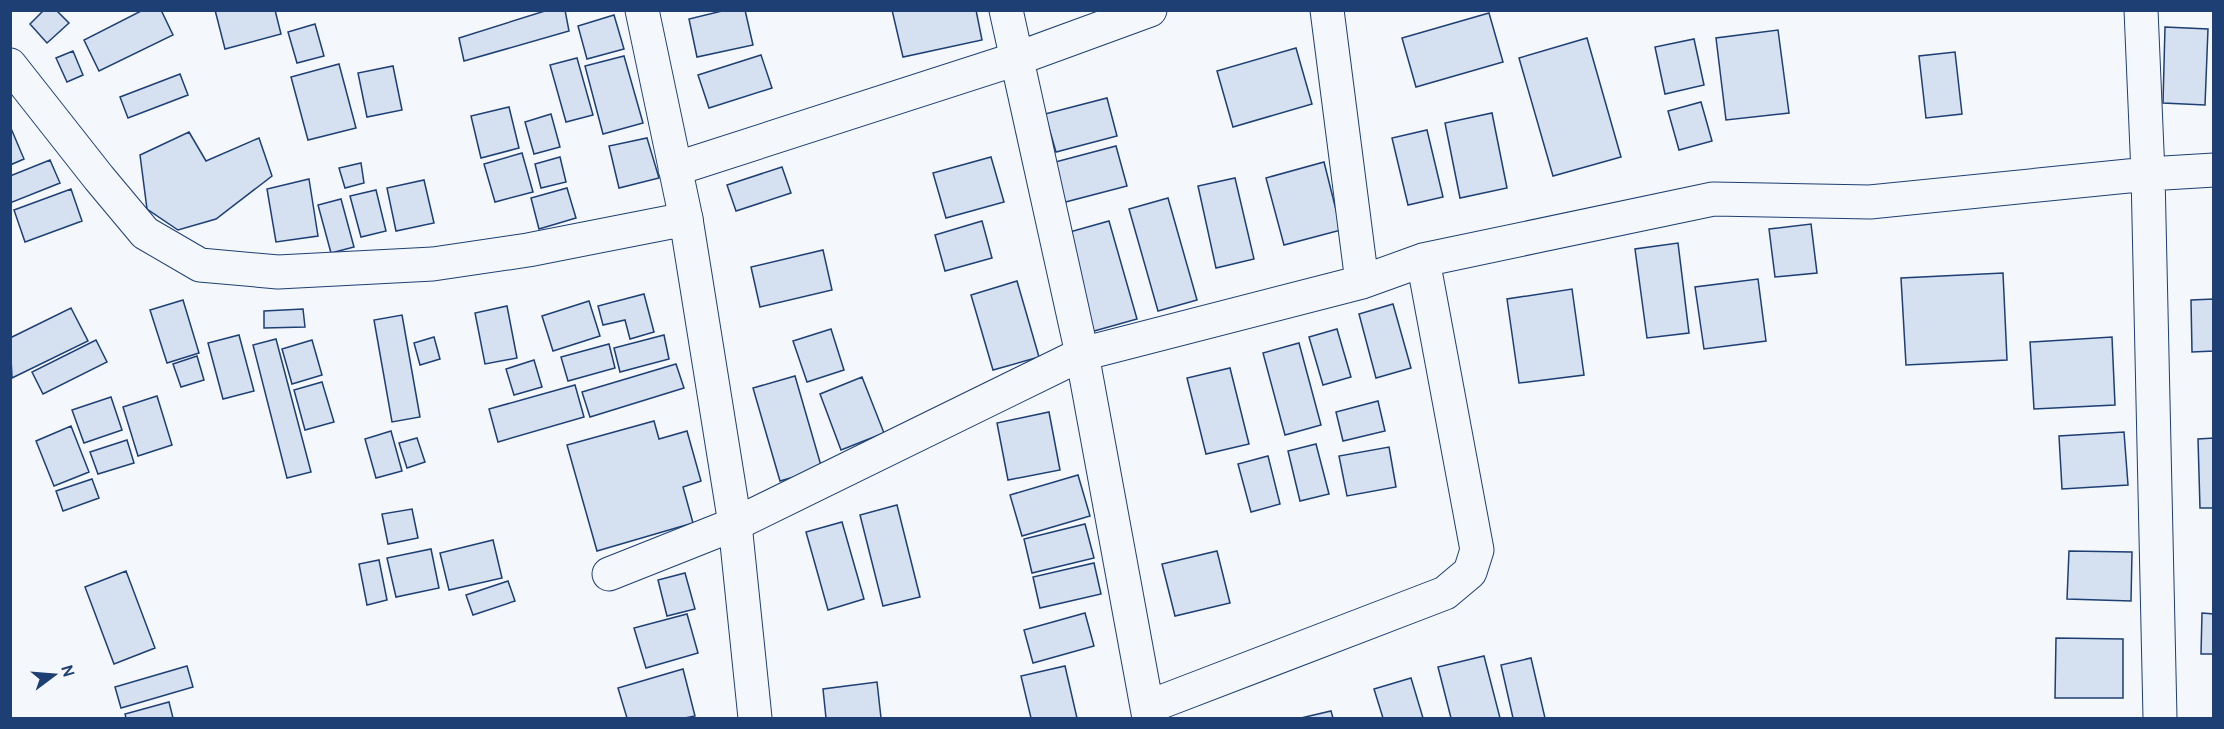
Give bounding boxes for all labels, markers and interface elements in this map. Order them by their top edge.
north arrow [24,645,84,705]
text: N [57,663,79,679]

